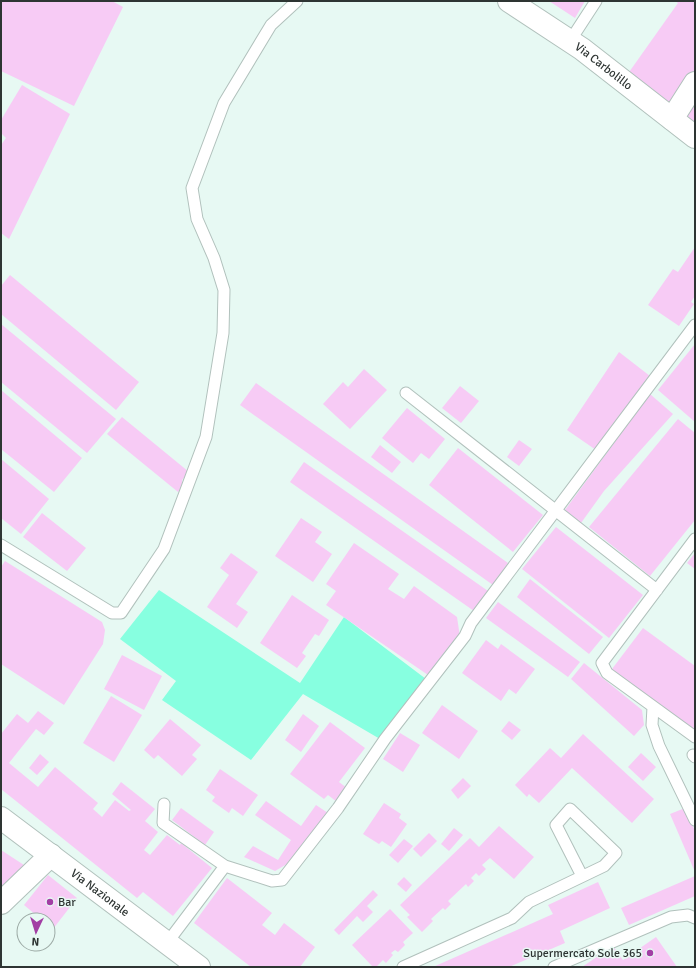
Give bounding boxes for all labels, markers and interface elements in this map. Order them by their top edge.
street label: Via Carbolillo [572,39,635,93]
street label: Via Nazionale [67,866,132,920]
place label: Bar [58,895,76,910]
marker: Bar [45,897,55,907]
north arrow [16,912,56,952]
text: N [31,935,40,948]
place label: Supermercato Sole 365 [523,946,642,961]
marker: Supermercato Sole 365 [645,948,655,958]

